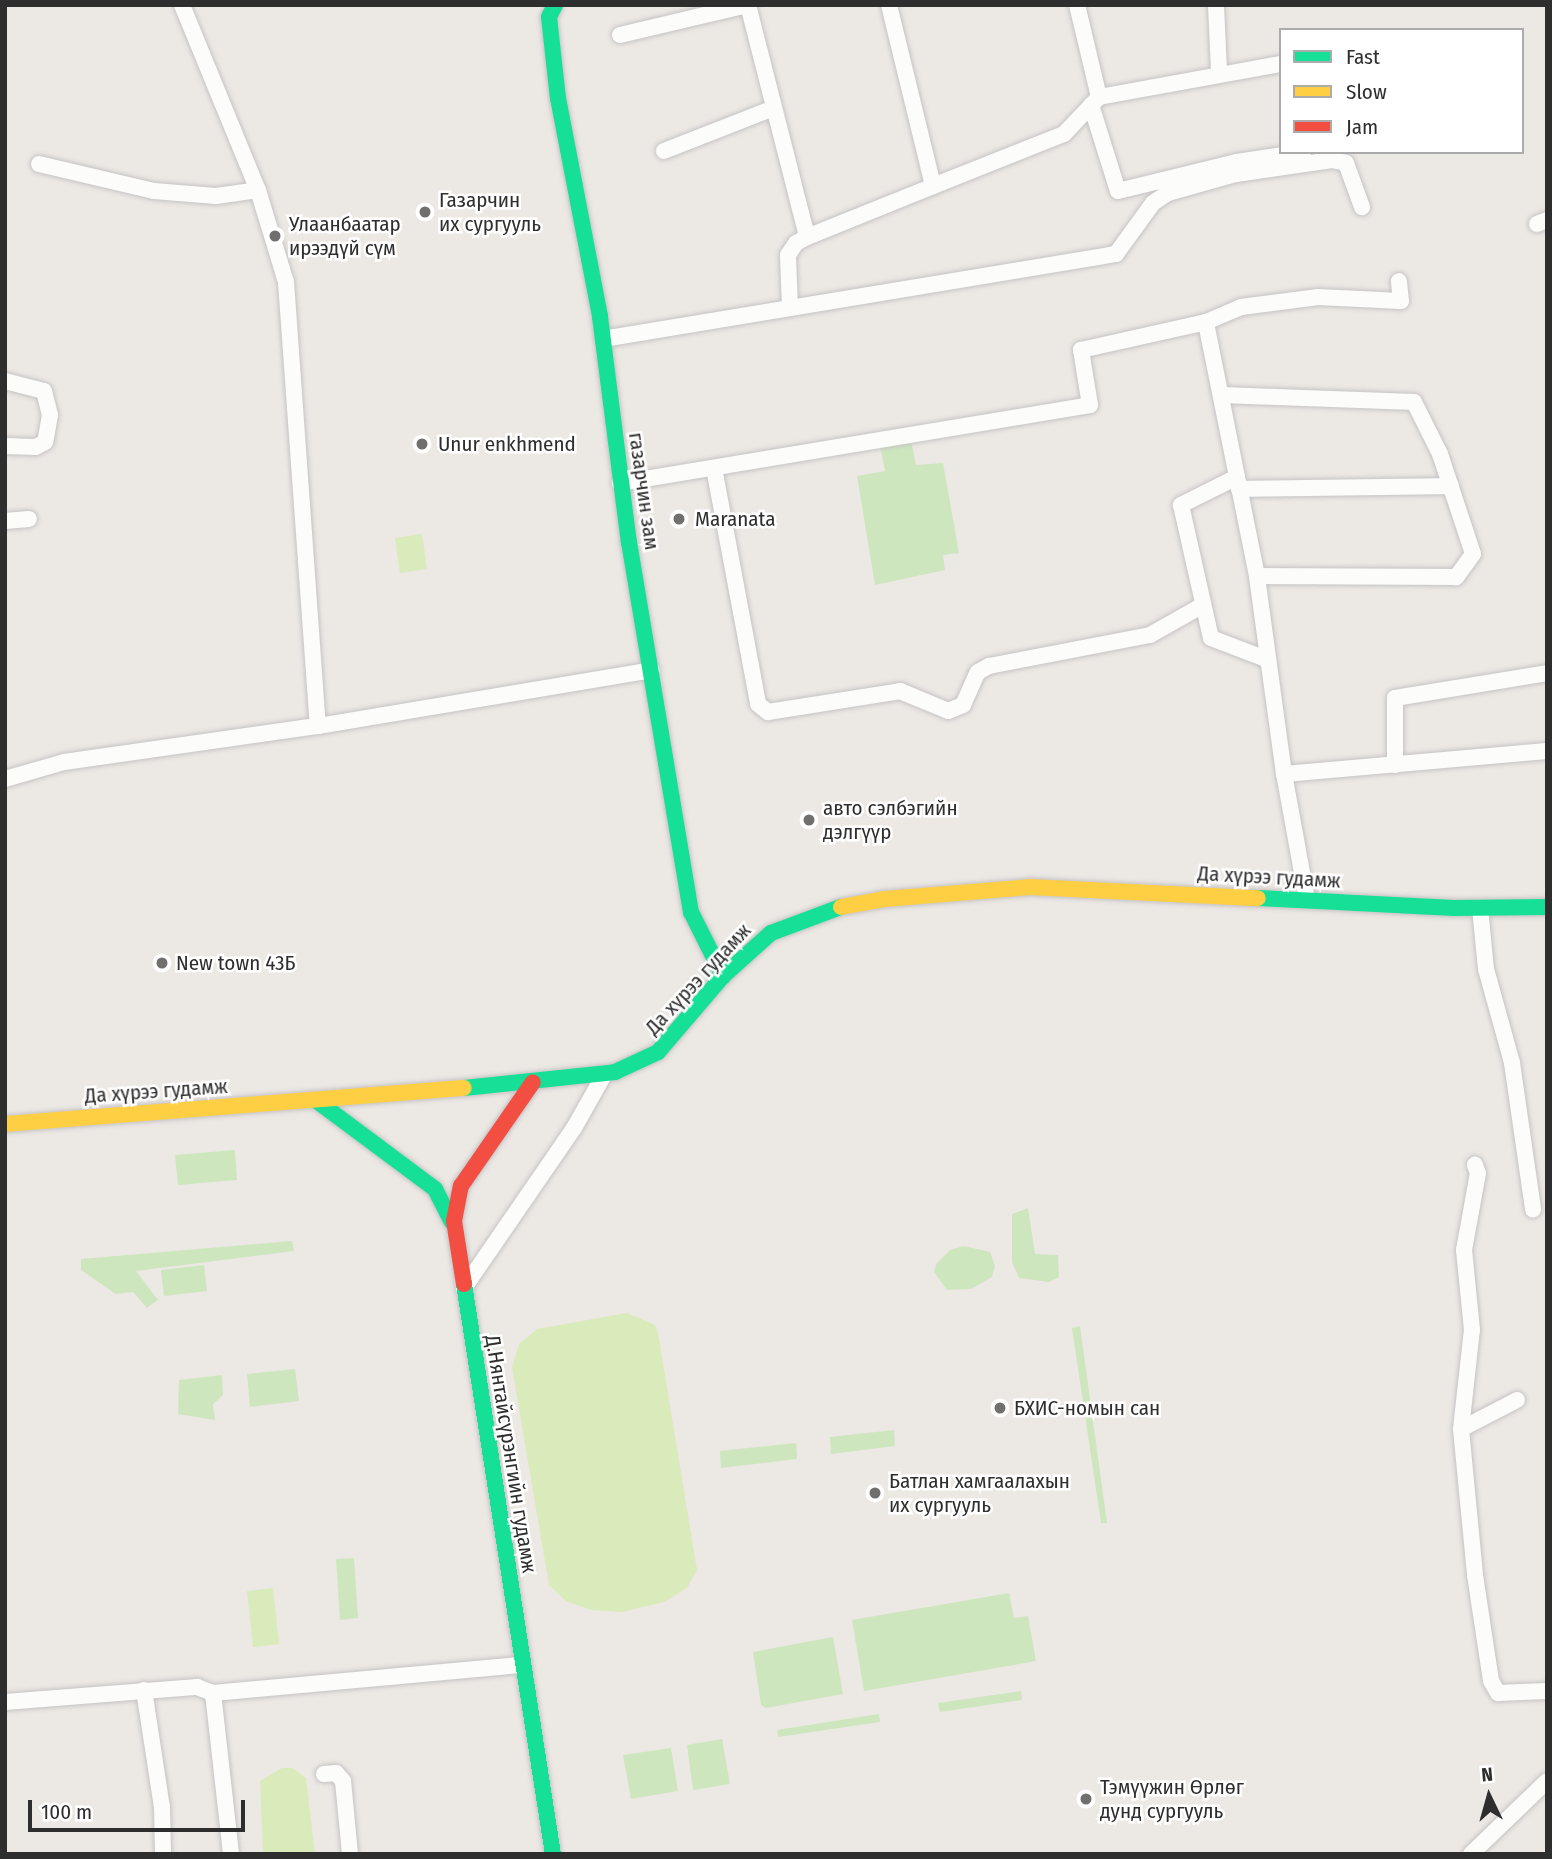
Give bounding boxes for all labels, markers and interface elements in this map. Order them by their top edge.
legend [1279,28,1524,154]
text: Fast [1346,44,1380,70]
text: Slow [1346,79,1387,105]
text: Jam [1346,114,1378,140]
place label: Газарчин их сургууль [439,187,541,237]
marker: Газарчин их сургууль [417,204,433,220]
place label: Улаанбаатар ирээдүй сүм [289,211,401,261]
marker: Улаанбаатар ирээдүй сүм [267,228,283,244]
place label: Unur enkhmend [438,431,576,457]
street label: газарчин зам [623,431,665,551]
marker: Unur enkhmend [412,434,432,454]
place label: Maranata [695,506,776,532]
marker: Maranata [669,509,689,529]
place label: авто сэлбэгийн дэлгүүр [823,795,958,845]
marker: авто сэлбэгийн дэлгүүр [801,812,817,828]
street label: Да хүрээ гудамж [1197,861,1341,893]
street label: Да хүрээ гудамж [640,918,756,1040]
place label: New town 43Б [176,950,296,976]
marker: New town 43Б [154,955,170,971]
street label: Да хүрээ гудамж [84,1073,228,1109]
street label: Д.Нянтайсүрэнгийн гудамж [480,1333,542,1575]
place label: БХИС-номын сан [1014,1395,1160,1421]
marker: БХИС-номын сан [992,1400,1008,1416]
place label: Батлан хамгаалахын их сургууль [889,1468,1070,1518]
marker: Батлан хамгаалахын их сургууль [867,1485,883,1501]
north arrow [1454,1761,1524,1831]
text: N [1480,1763,1494,1787]
place label: Тэмүүжин Өрлөг дунд сургууль [1100,1774,1244,1824]
scale bar [32,1786,248,1830]
marker: Тэмүүжин Өрлөг дунд сургууль [1078,1791,1094,1807]
text: 100 m [41,1799,92,1825]

